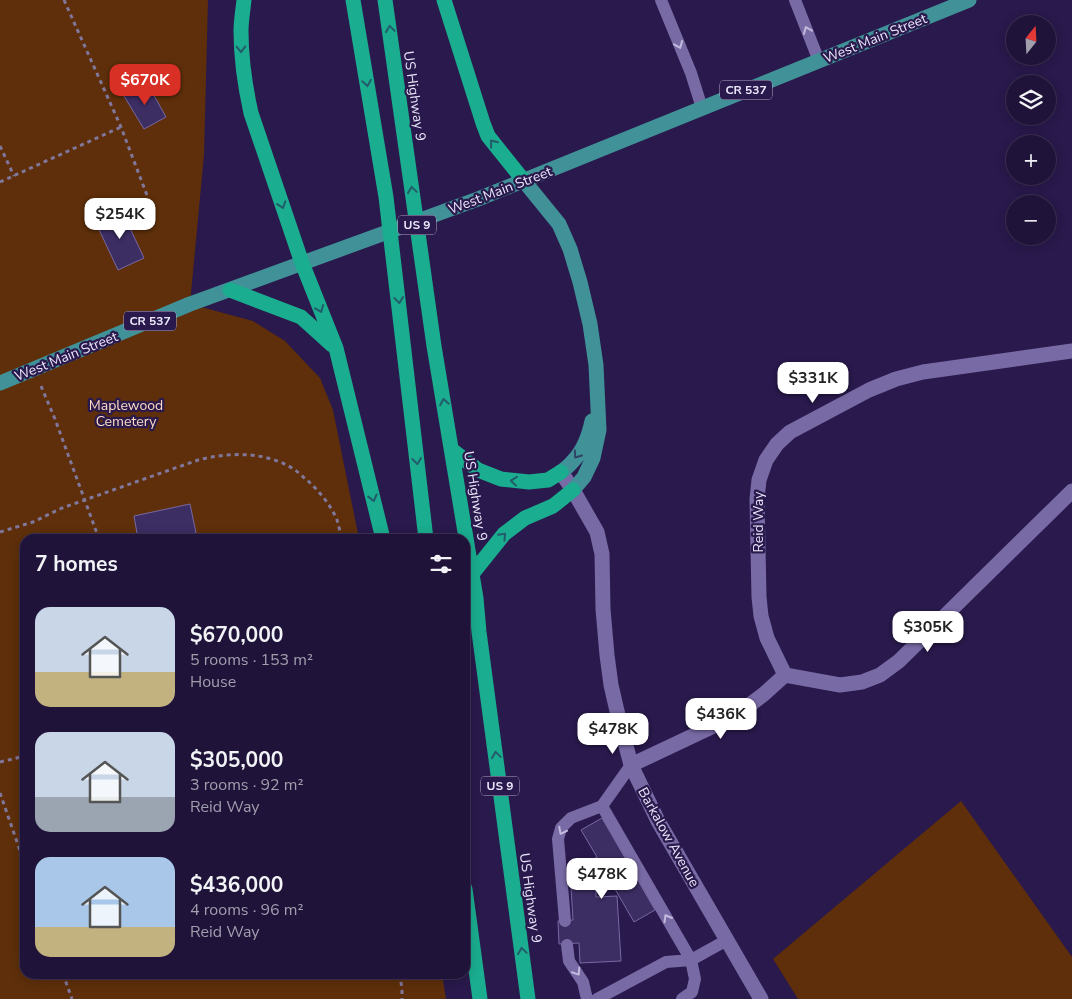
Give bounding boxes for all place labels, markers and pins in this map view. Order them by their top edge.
pin: $670K [110,64,180,106]
pin: $254K [85,198,155,240]
pin: $331K [778,362,848,404]
pin: $305K [893,610,963,653]
pin: $436K [686,698,756,740]
pin: $478K [578,712,648,755]
pin: $478K [567,858,637,900]

